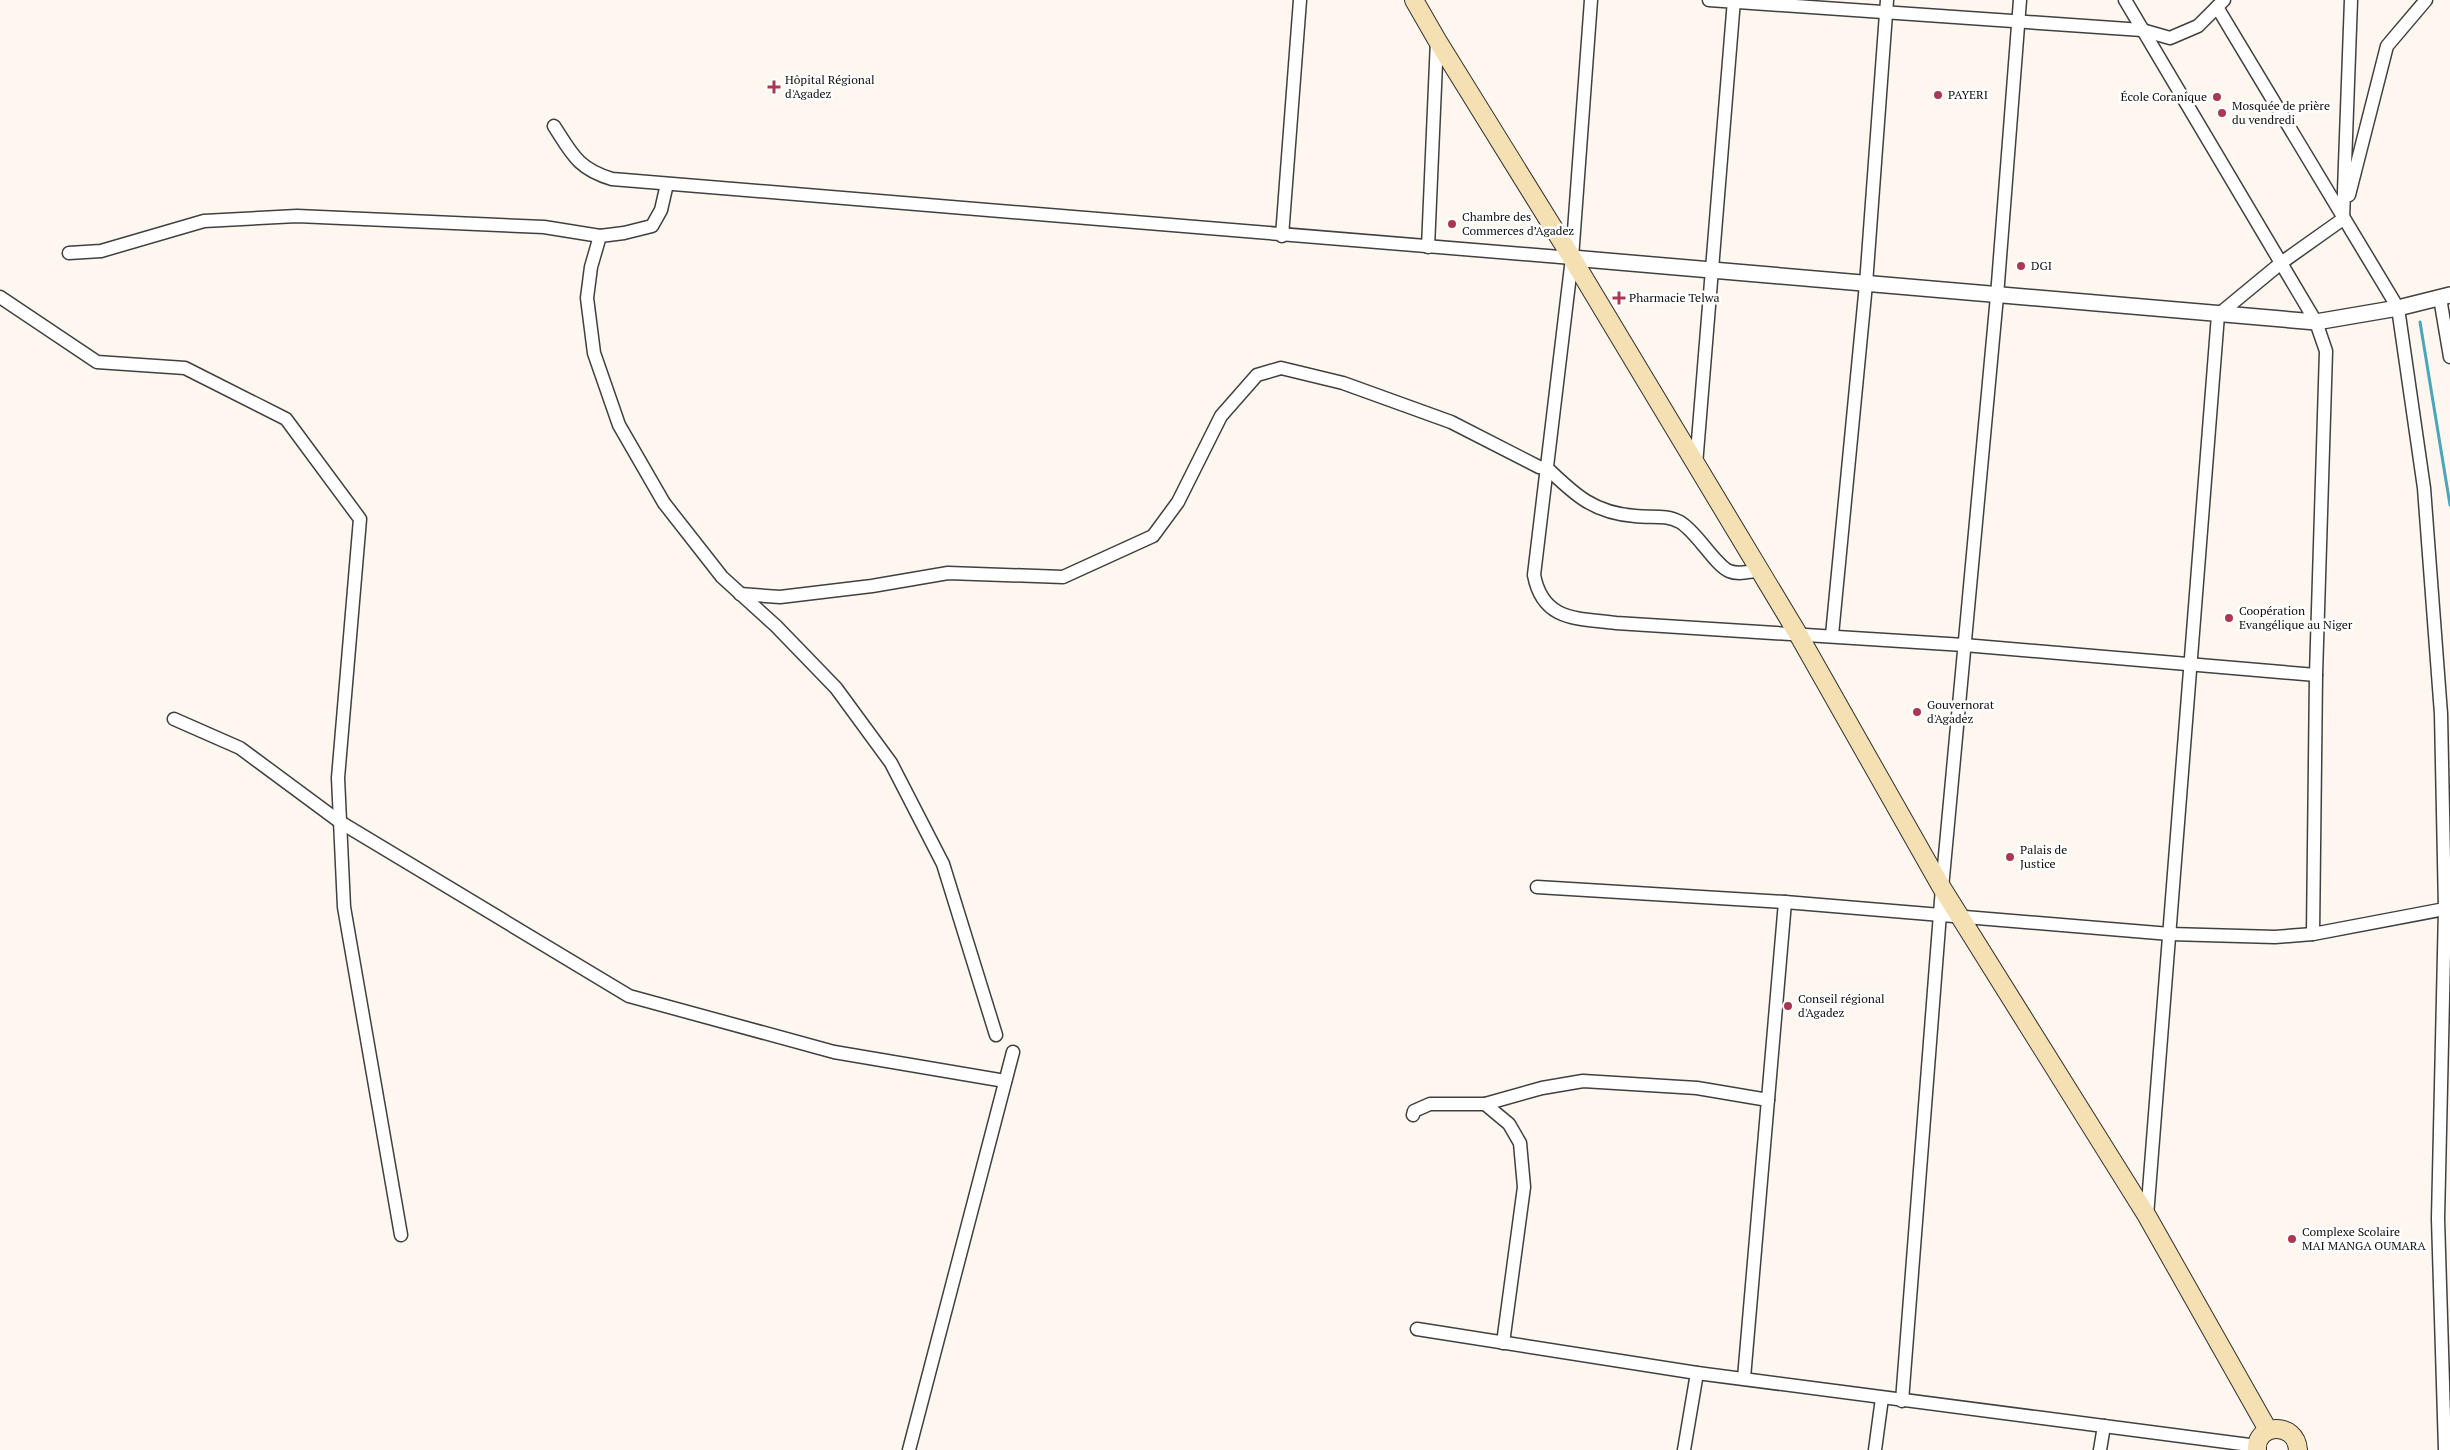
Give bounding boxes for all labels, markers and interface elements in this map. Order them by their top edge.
place label: Hôpital Régional d'Agadez [785,72,875,101]
marker: Hôpital Régional d'Agadez [767,80,781,94]
place label: PAYERI [1948,87,1988,102]
marker: PAYERI [1932,89,1944,101]
place label: École Coranique [2120,89,2207,104]
marker: École Coranique [2211,91,2223,103]
place label: Mosquée de prière du vendredi [2232,98,2330,127]
marker: Mosquée de prière du vendredi [2216,107,2228,119]
place label: Chambre des Commerces d’Agadez [1462,209,1574,238]
marker: Chambre des Commerces d’Agadez [1446,218,1458,230]
place label: DGI [2031,258,2052,273]
marker: DGI [2015,260,2027,272]
place label: Pharmacie Telwa [1629,290,1720,305]
marker: Pharmacie Telwa [1613,292,1625,304]
place label: Coopération Evangélique au Niger [2239,603,2353,632]
marker: Coopération Evangélique au Niger [2223,612,2235,624]
place label: Gouvernorat d'Agadez [1927,697,1995,726]
marker: Gouvernorat d'Agadez [1911,706,1923,718]
place label: Palais de Justice [2020,842,2067,871]
marker: Palais de Justice [2004,851,2016,863]
place label: Conseil régional d'Agadez [1798,991,1885,1020]
marker: Conseil régional d'Agadez [1782,1000,1794,1012]
place label: Complexe Scolaire MAI MANGA OUMARA [2302,1224,2426,1253]
marker: Complexe Scolaire MAI MANGA OUMARA [2286,1233,2298,1245]

